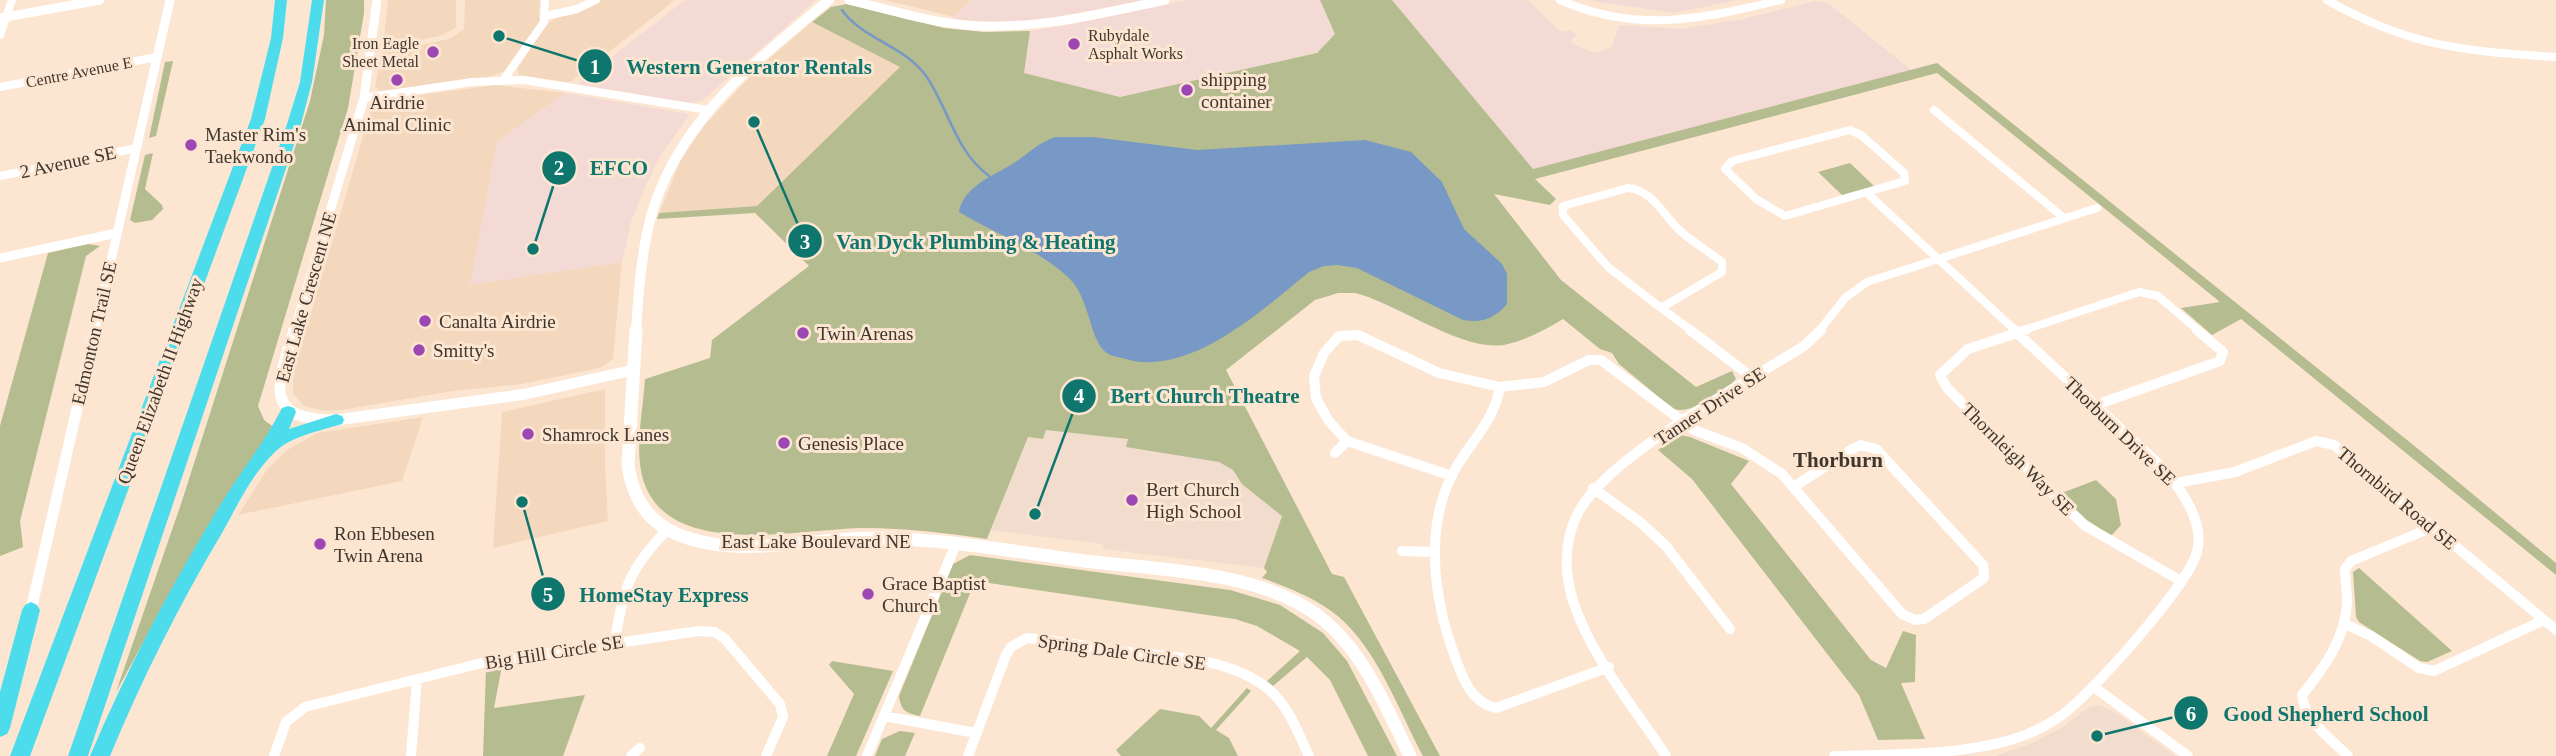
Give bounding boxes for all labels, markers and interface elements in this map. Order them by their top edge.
place label: Rubydale Asphalt Works [1088,27,1183,63]
place label: Iron Eagle Sheet Metal [342,35,420,70]
marker: Rubydale Asphalt Works [1066,36,1082,52]
marker: Iron Eagle Sheet Metal [425,44,441,60]
callout: Western Generator Rentals [577,45,886,87]
street label: Centre Avenue E [24,53,134,91]
text: 1 [590,55,600,79]
text: Western Generator Rentals [626,55,872,79]
place label: shipping container [1201,69,1272,112]
marker: Airdrie Animal Clinic [389,72,405,88]
marker: shipping container [1179,82,1195,98]
place label: Airdrie Animal Clinic [343,92,451,135]
place label: Master Rim's Taekwondo [205,124,306,167]
marker: Master Rim's Taekwondo [183,137,199,153]
street label: 2 Avenue SE [18,142,118,182]
callout: EFCO [541,147,663,189]
text: 2 [554,156,564,180]
text: EFCO [590,156,648,180]
street label: East Lake Crescent NE [272,209,340,385]
callout: Van Dyck Plumbing & Heating [788,220,1130,262]
text: 3 [800,230,810,254]
text: Van Dyck Plumbing & Heating [836,230,1116,254]
street label: Edmonton Trail SE [67,259,121,407]
street label: Queen Elizabeth II Highway [113,275,207,487]
place label: Canalta Airdrie [439,311,556,332]
marker: Canalta Airdrie [417,313,433,329]
place label: Twin Arenas [817,323,913,344]
marker: Twin Arenas [795,325,811,341]
place label: Smitty's [433,340,495,361]
marker: Smitty's [411,342,427,358]
street label: Tanner Drive SE [1651,362,1769,450]
street label: Thorburn Drive SE [2060,372,2180,490]
callout: Bert Church Theatre [1061,375,1314,417]
text: 4 [1074,384,1085,408]
text: Bert Church Theatre [1111,384,1300,408]
street label: Thornleigh Way SE [1958,399,2078,519]
place label: Shamrock Lanes [542,424,669,445]
marker: Shamrock Lanes [520,426,536,442]
place label: Genesis Place [798,433,904,454]
marker: Genesis Place [776,435,792,451]
street label: Thornbird Road SE [2333,442,2461,554]
district label: Thorburn [1793,448,1883,472]
place label: Bert Church High School [1146,479,1242,522]
marker: Bert Church High School [1124,492,1140,508]
place label: Ron Ebbesen Twin Arena [334,523,435,566]
street label: East Lake Boulevard NE [721,531,911,552]
marker: Ron Ebbesen Twin Arena [312,536,328,552]
callout: HomeStay Express [530,573,763,615]
place label: Grace Baptist Church [882,573,987,616]
text: 5 [543,583,553,607]
text: HomeStay Express [579,583,749,607]
marker: Grace Baptist Church [860,586,876,602]
street label: Spring Dale Circle SE [1037,630,1207,674]
street label: Big Hill Circle SE [483,631,625,673]
callout: Good Shepherd School [2174,692,2442,734]
text: 6 [2186,702,2196,726]
text: Good Shepherd School [2223,702,2429,726]

